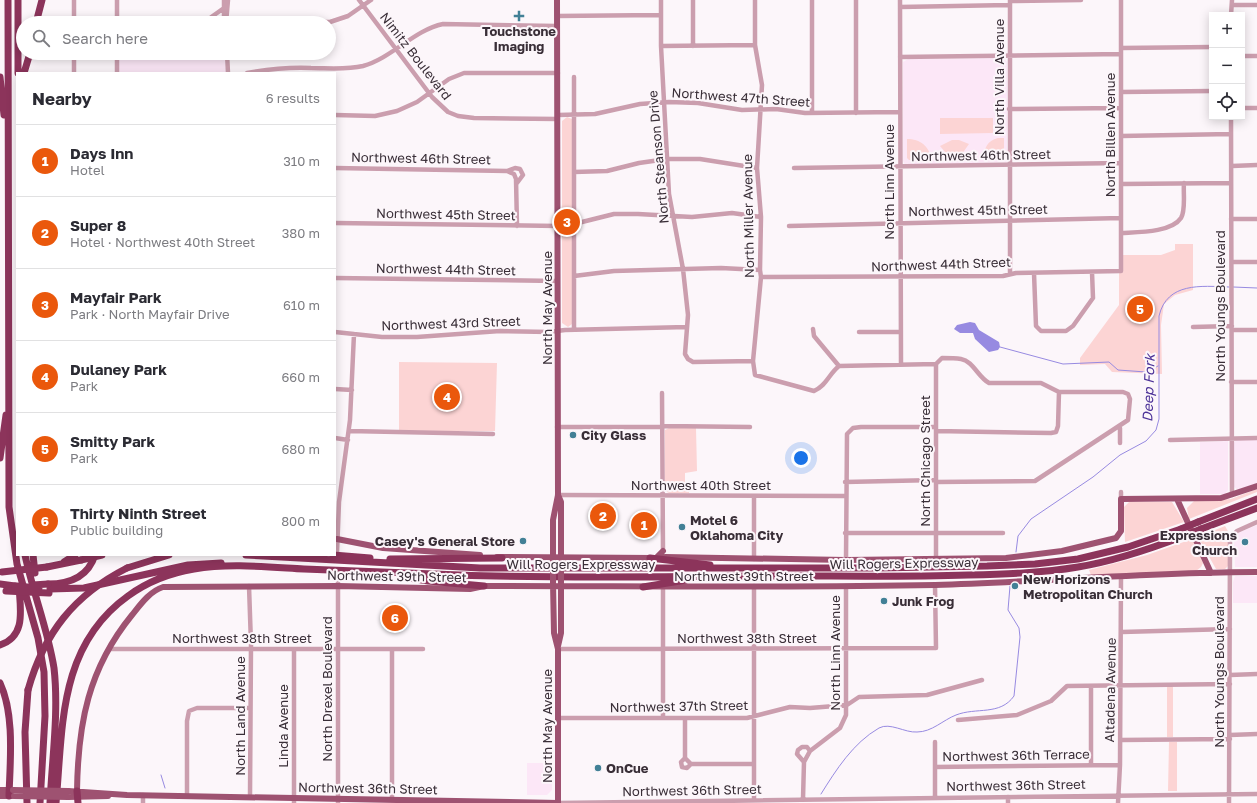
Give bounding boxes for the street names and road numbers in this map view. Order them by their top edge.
street label: Nimitz Boulevard [377,9,455,103]
street label: North Villa Avenue [991,19,1007,135]
street label: North Billen Avenue [1102,73,1118,197]
street label: Northwest 47th Street [671,84,811,110]
street label: North Steanson Drive [644,90,672,224]
street label: North Linn Avenue [881,124,897,240]
street label: Northwest 46th Street [911,146,1051,164]
street label: Northwest 46th Street [351,149,491,167]
street label: North Miller Avenue [739,154,757,278]
street label: Northwest 45th Street [908,201,1048,219]
street label: Northwest 45th Street [376,205,516,223]
street label: North Youngs Boulevard [1212,230,1228,382]
street label: North May Avenue [539,251,555,365]
street label: Northwest 44th Street [871,254,1011,274]
street label: Northwest 44th Street [376,260,516,278]
street label: Northwest 43rd Street [381,313,521,333]
street label: North Chicago Street [917,395,933,527]
street label: Northwest 40th Street [631,477,771,493]
street label: Will Rogers Expressway [829,554,979,572]
street label: Will Rogers Expressway [507,556,656,572]
street label: Northwest 39th Street [327,567,467,585]
street label: Northwest 39th Street [674,568,814,584]
street label: North Linn Avenue [827,595,843,711]
street label: North Youngs Boulevard [1211,596,1227,748]
street label: North Drexel Boulevard [319,616,335,762]
street label: Northwest 38th Street [172,630,312,646]
street label: Northwest 38th Street [677,630,817,646]
street label: Altadena Avenue [1101,637,1119,743]
street label: North Land Avenue [232,656,248,776]
street label: North May Avenue [539,669,555,783]
street label: Linda Avenue [275,684,291,768]
street label: Northwest 37th Street [609,697,749,715]
street label: Northwest 36th Terrace [942,746,1090,764]
street label: Northwest 36th Street [946,776,1086,794]
street label: Northwest 36th Street [298,779,438,797]
street label: Northwest 36th Street [622,781,762,799]

